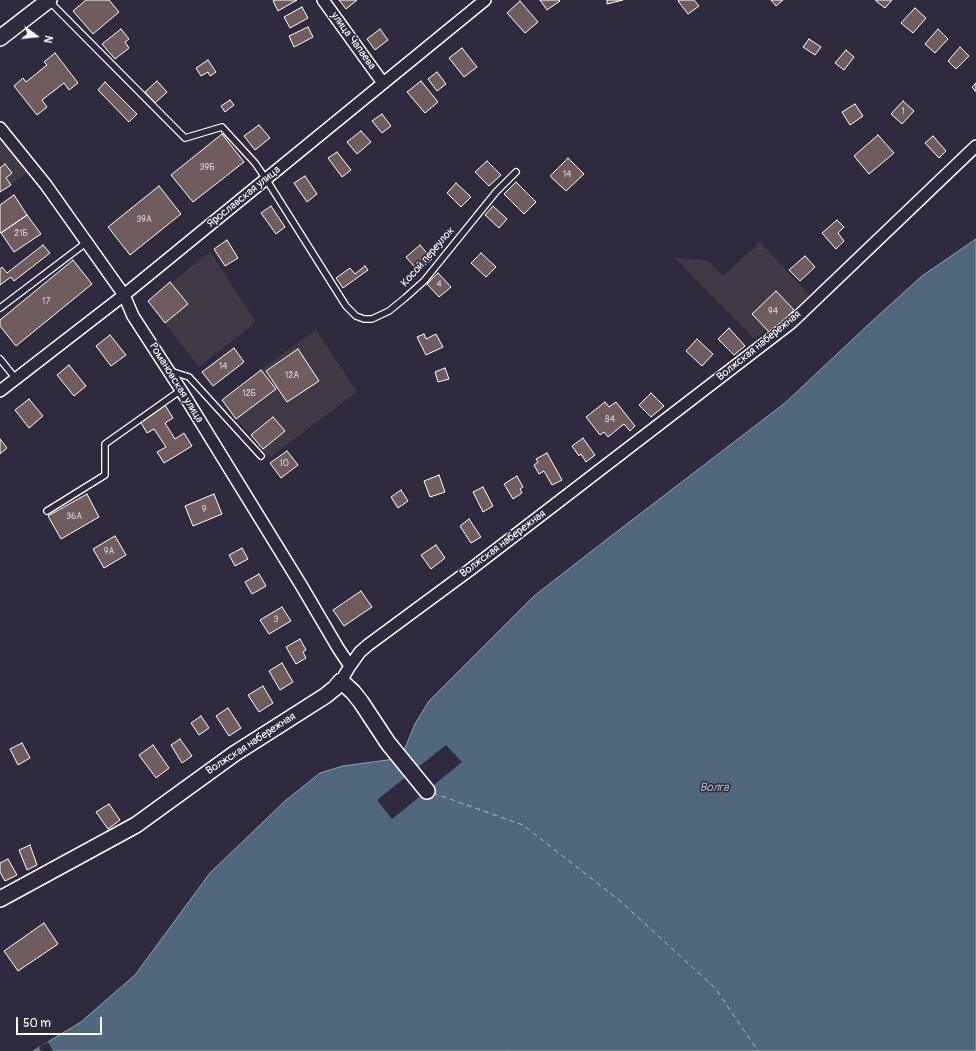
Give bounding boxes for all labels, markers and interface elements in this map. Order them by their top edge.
street label: улица Чапаева [328,10,378,72]
north arrow [16,16,56,56]
text: N [41,34,55,45]
house number: 1 [901,107,905,117]
house number: 39Б [199,163,215,173]
street label: Ярославская улица [205,163,283,231]
house number: 14 [563,170,571,180]
house number: 39А [136,215,152,225]
street label: Косой переулок [398,224,458,290]
house number: 21Б [14,229,28,239]
house number: 4 [436,280,442,290]
house number: 17 [42,297,50,307]
house number: 94 [768,307,778,317]
street label: Волжская набережная [714,308,804,384]
street label: Романовская улица [146,341,206,425]
house number: 14 [219,362,227,372]
house number: 12А [285,371,299,381]
house number: 12Б [242,389,256,399]
house number: 84 [605,415,615,425]
house number: 10 [279,459,289,469]
house number: 9 [202,505,206,515]
street label: Волжская набережная [457,507,549,581]
house number: 36А [66,512,82,522]
house number: 9А [104,547,114,557]
house number: 3 [273,615,279,625]
street label: Волжская набережная [204,710,298,778]
water label: Волга [699,781,729,795]
scale bar [18,1009,104,1035]
text: 50 m [23,1016,51,1031]

